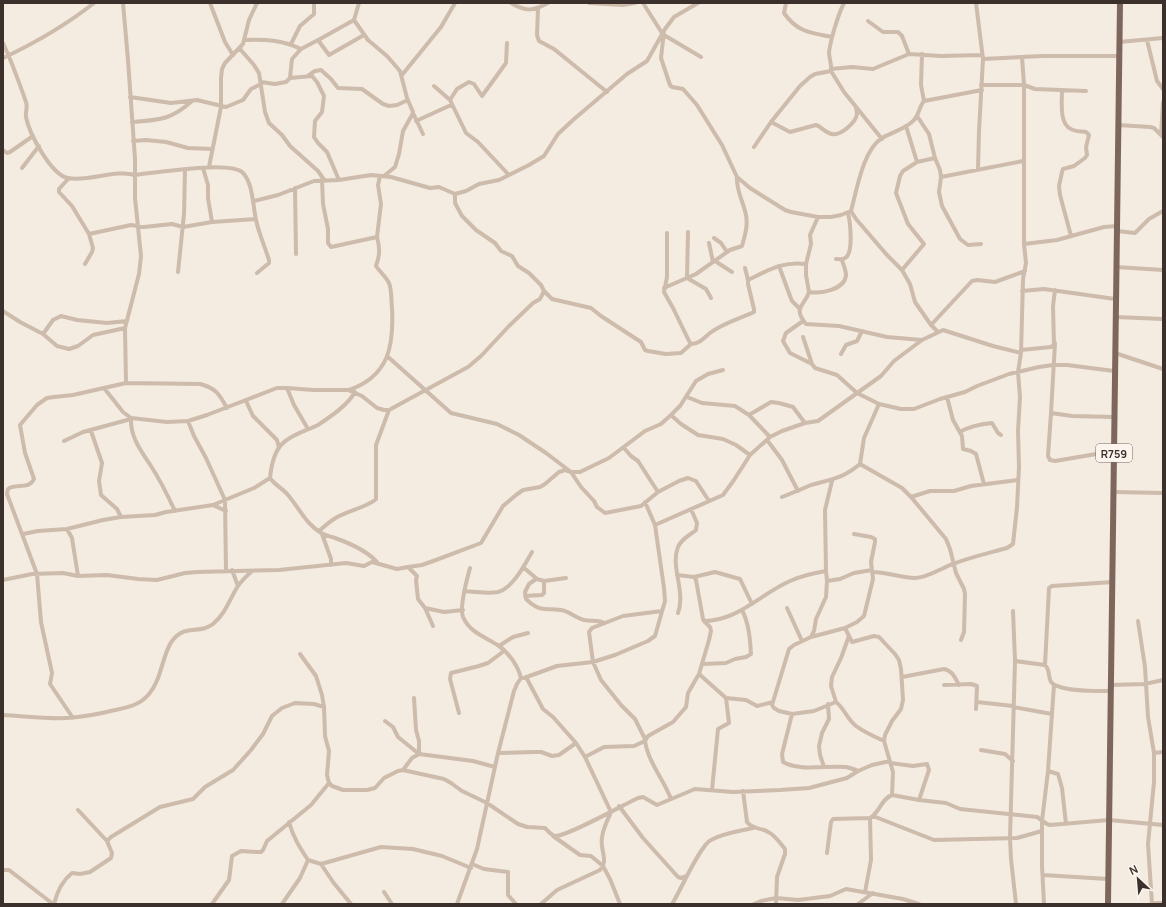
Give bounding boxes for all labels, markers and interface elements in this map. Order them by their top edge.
road number: R759 [1096,444,1132,462]
north arrow [1118,859,1158,899]
text: N [1127,861,1140,878]

